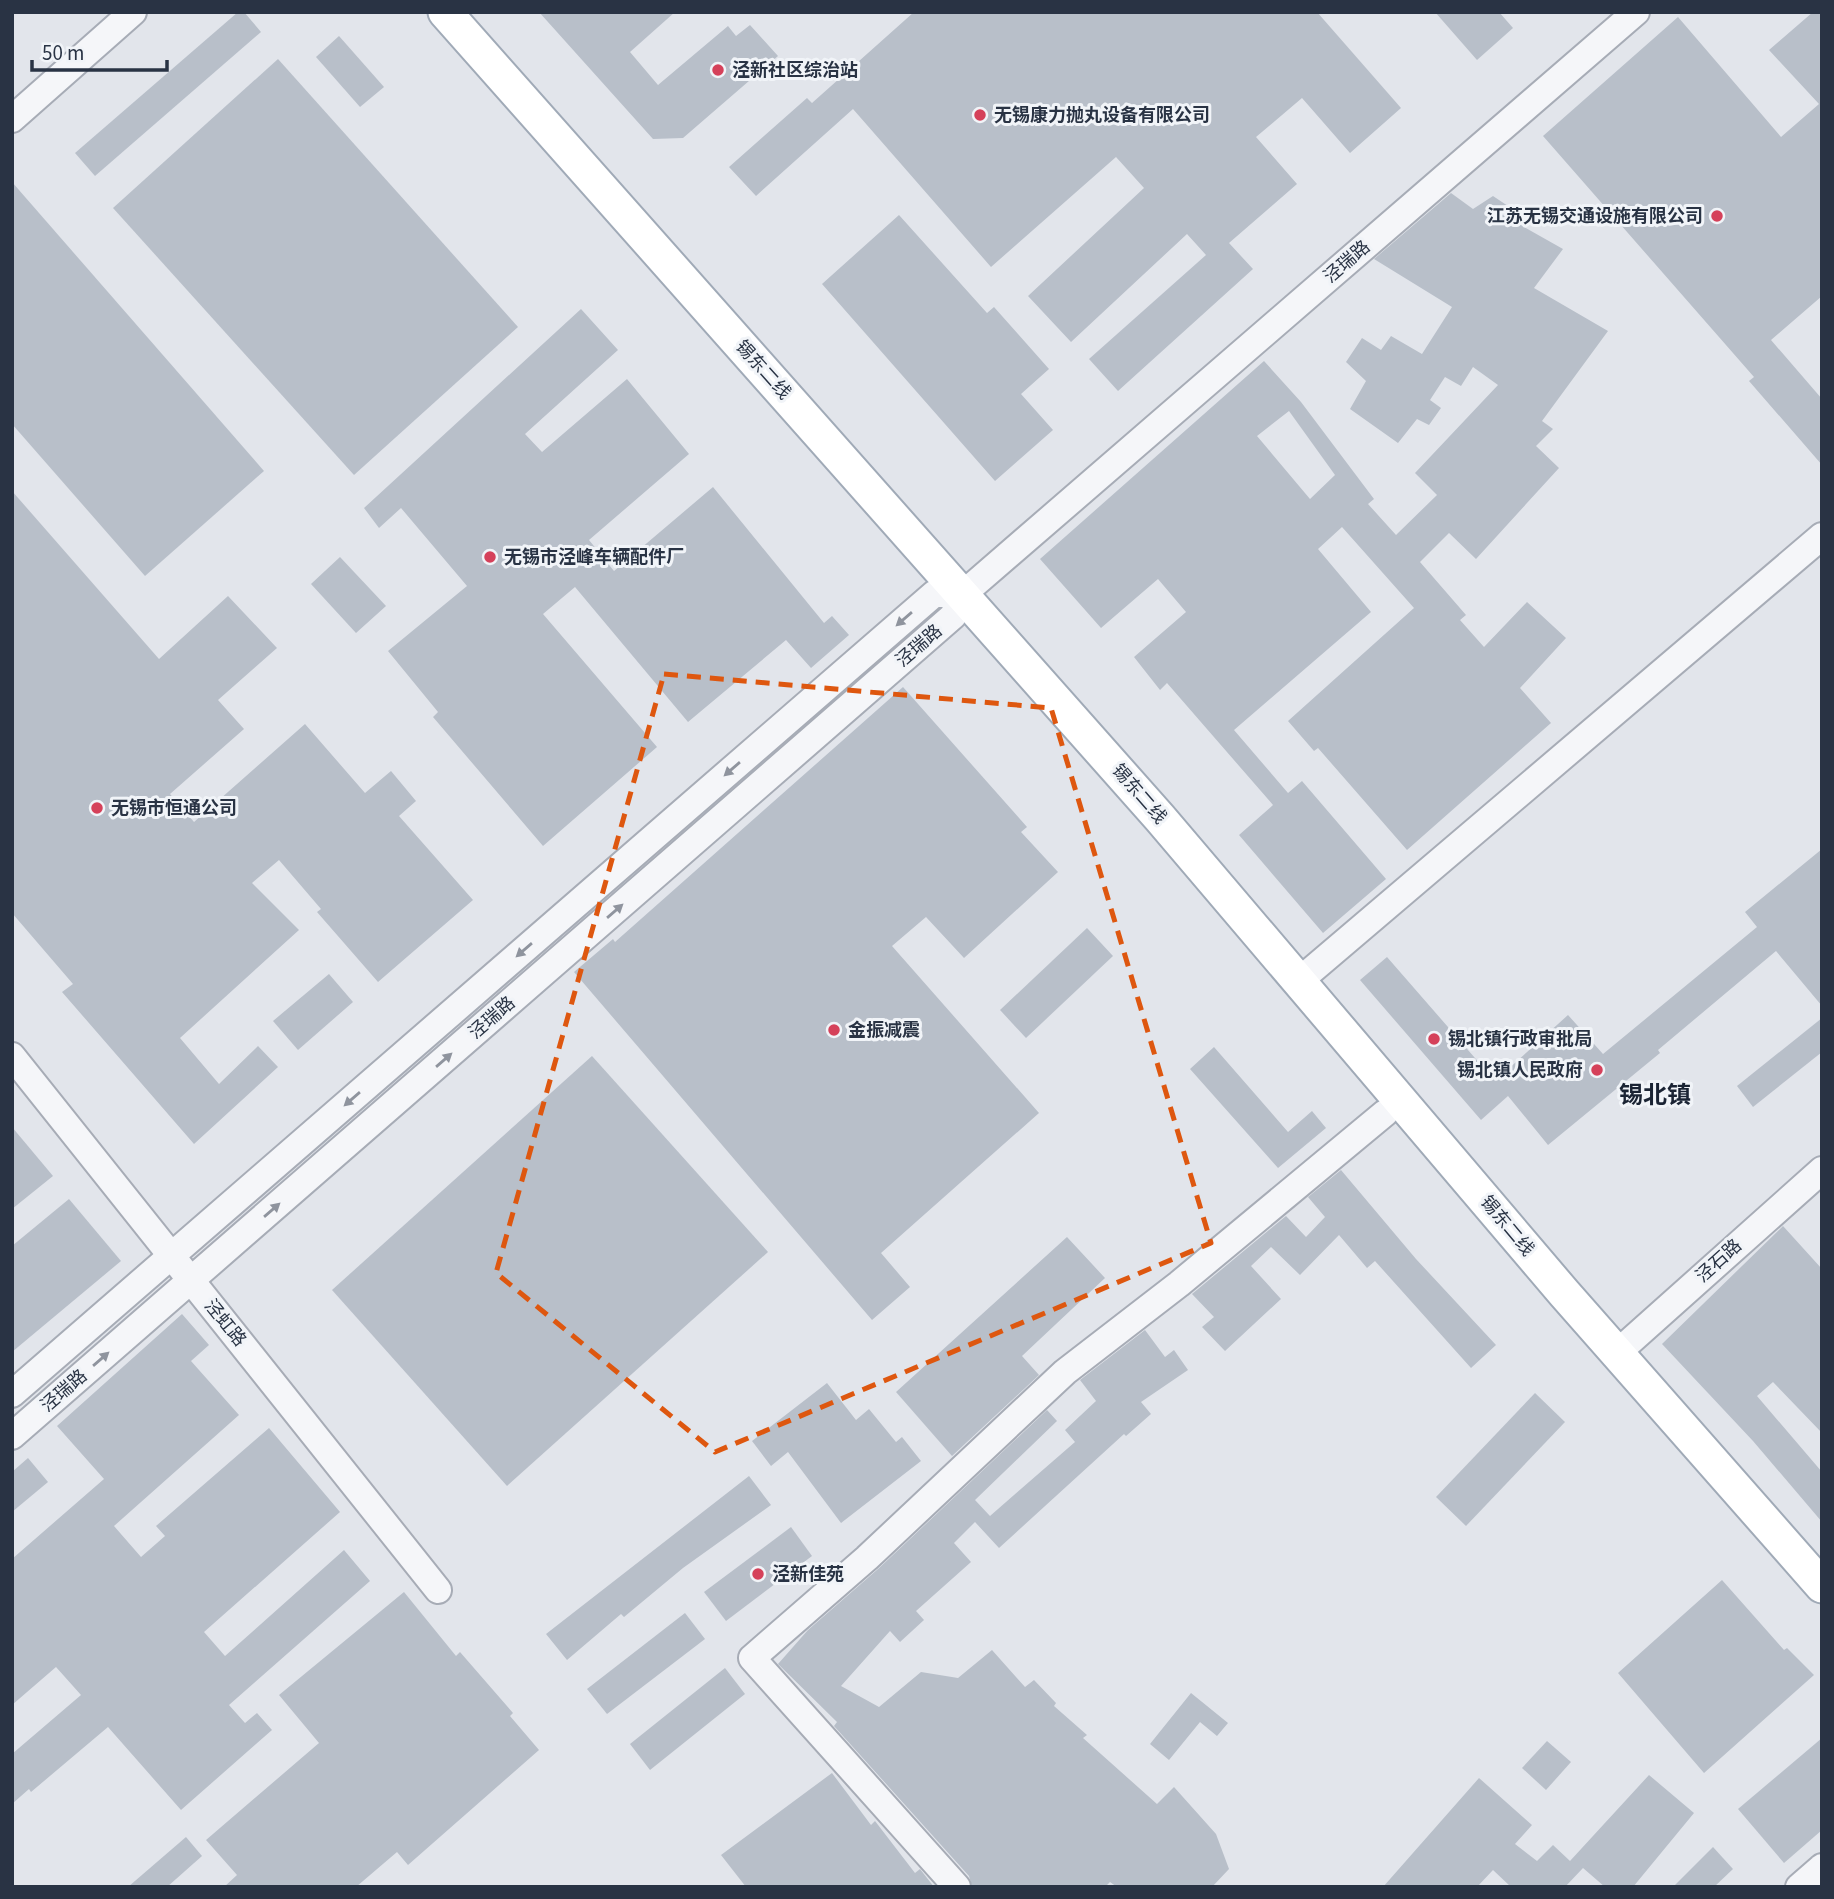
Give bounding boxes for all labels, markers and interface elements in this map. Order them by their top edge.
scale bar [32,28,166,72]
text: 50 m [42,38,84,68]
place label: 泾新社区综治站 [732,58,858,83]
marker: 泾新社区综治站 [710,62,726,78]
place label: 无锡康力抛丸设备有限公司 [994,103,1210,128]
marker: 无锡康力抛丸设备有限公司 [972,107,988,123]
place label: 江苏无锡交通设施有限公司 [1487,204,1703,229]
marker: 江苏无锡交通设施有限公司 [1709,208,1725,224]
street label: 泾瑞路 [1318,235,1376,289]
street label: 锡东二线 [730,335,796,405]
place label: 无锡市泾峰车辆配件厂 [504,545,684,570]
marker: 无锡市泾峰车辆配件厂 [482,549,498,565]
one-way arrow [896,611,913,627]
street label: 泾瑞路 [890,619,948,673]
street label: 锡东二线 [1106,759,1172,829]
one-way arrow [724,761,741,776]
place label: 无锡市恒通公司 [111,796,237,821]
marker: 无锡市恒通公司 [89,800,105,816]
one-way arrow [606,903,624,919]
one-way arrow [515,942,532,957]
street label: 泾瑞路 [463,991,521,1045]
place label: 金振减震 [848,1018,920,1043]
marker: 金振减震 [826,1022,842,1038]
place label: 锡北镇行政审批局 [1448,1027,1592,1052]
marker: 锡北镇行政审批局 [1426,1031,1442,1047]
one-way arrow [435,1053,452,1068]
place label: 锡北镇人民政府 [1457,1058,1583,1083]
marker: 锡北镇人民政府 [1589,1062,1605,1078]
district label: 锡北镇 [1619,1078,1691,1113]
one-way arrow [343,1091,361,1107]
street label: 锡东二线 [1474,1190,1540,1262]
one-way arrow [263,1202,281,1218]
street label: 泾石路 [1691,1234,1747,1288]
street label: 泾虹路 [198,1294,252,1352]
one-way arrow [92,1352,109,1367]
street label: 泾瑞路 [35,1364,93,1418]
place label: 泾新佳苑 [772,1562,844,1587]
marker: 泾新佳苑 [750,1566,766,1582]

